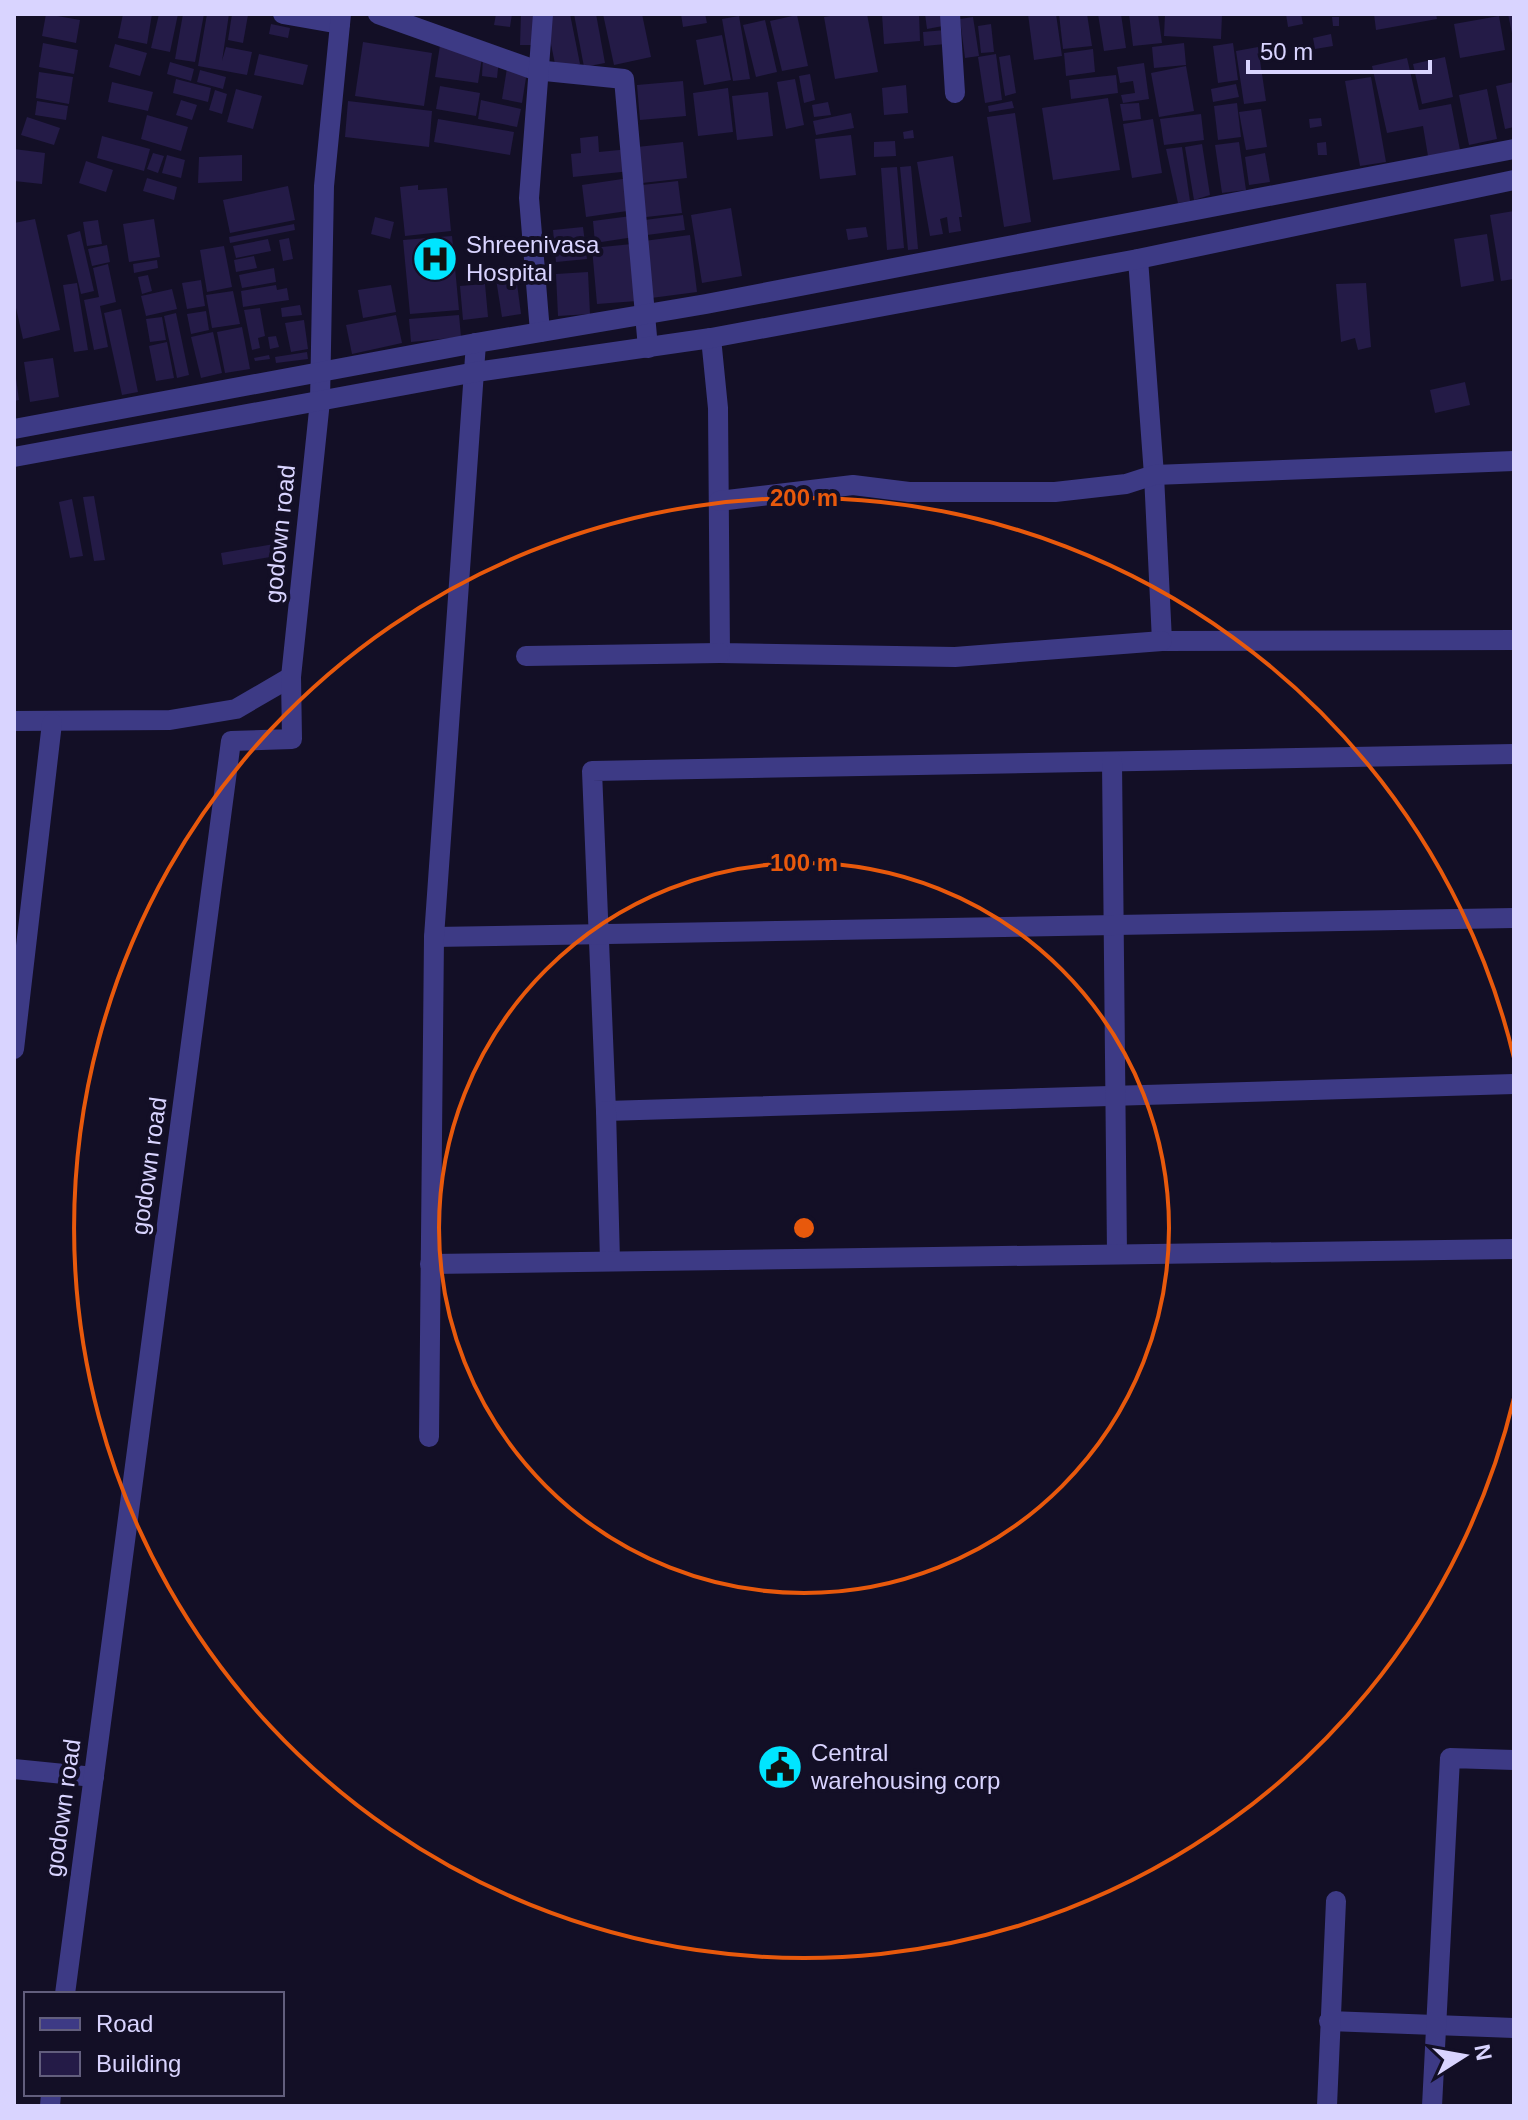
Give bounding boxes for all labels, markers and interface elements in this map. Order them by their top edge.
scale bar [1248,24,1430,74]
text: 50 m [1260,38,1313,65]
place label: Shreenivasa Hospital [466,231,600,286]
hospital icon: Shreenivasa Hospital [411,235,459,283]
street label: godown road [259,464,300,604]
text: 200 m [770,484,838,511]
text: 100 m [770,849,838,876]
street label: godown road [125,1095,172,1237]
centre of rings [790,1214,818,1242]
street label: godown road [39,1737,86,1879]
place label: Central warehousing corp [810,1739,1000,1794]
public building icon: Central warehousing corp [756,1743,804,1791]
legend [24,1992,284,2096]
text: Road [96,2010,153,2037]
north arrow [1424,2016,1504,2096]
text: N [1469,2042,1497,2062]
text: Building [96,2050,181,2077]

